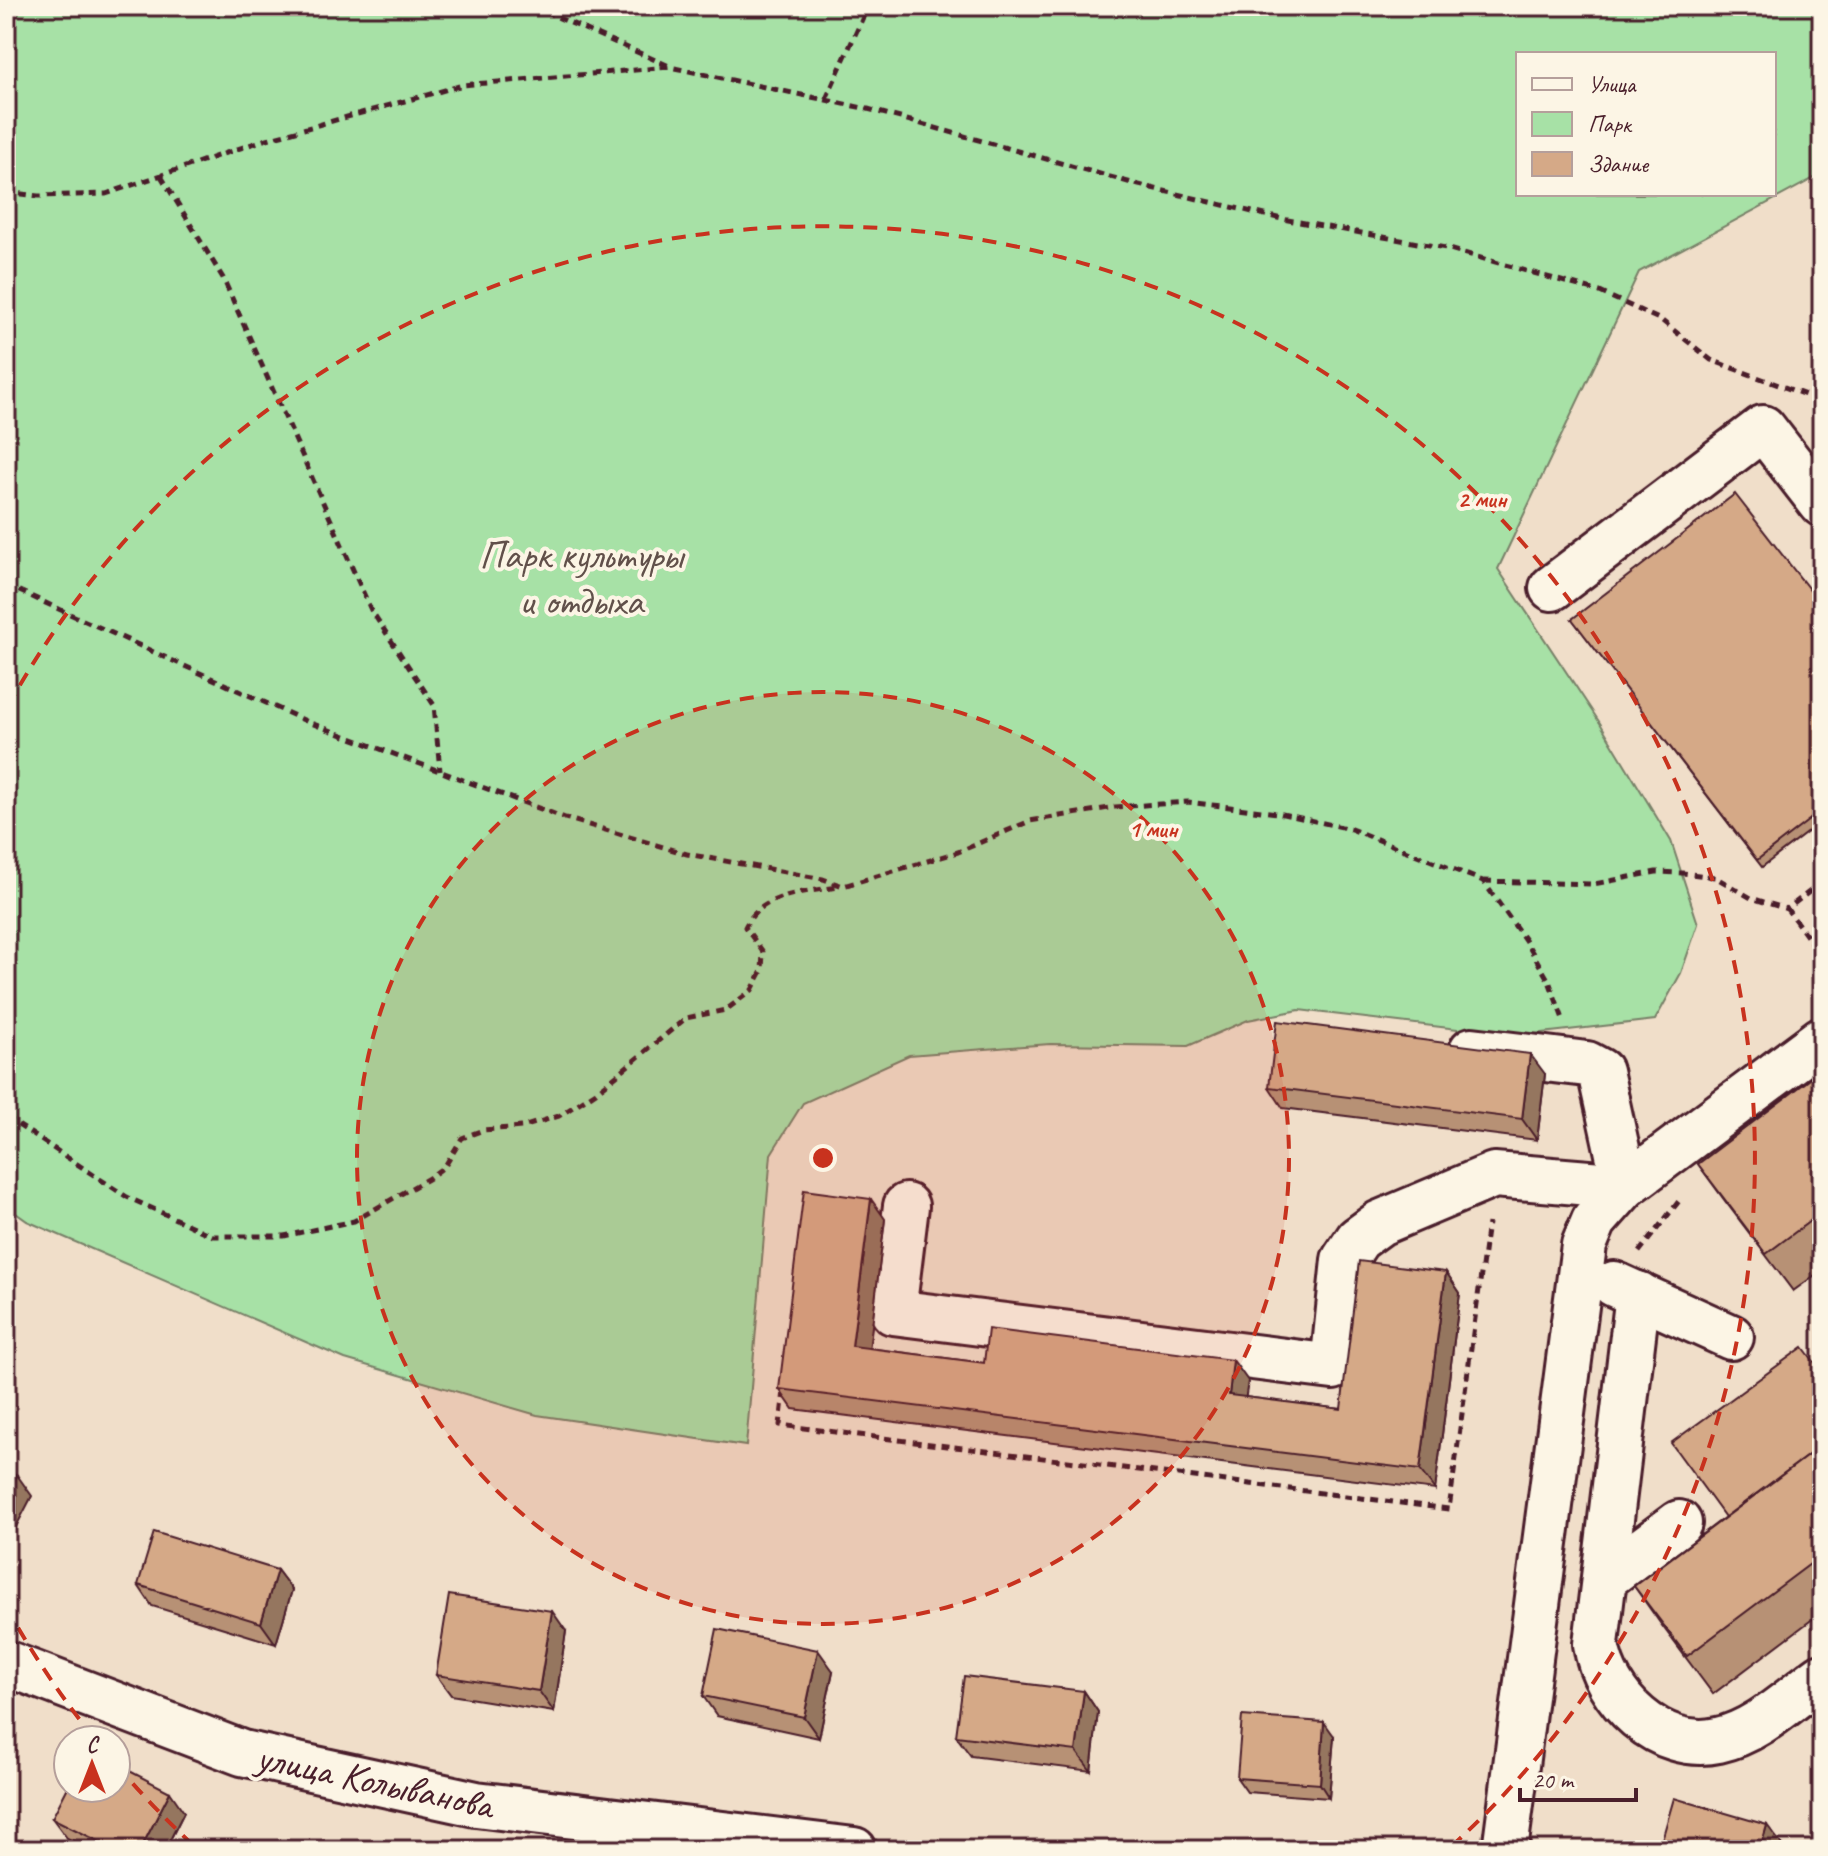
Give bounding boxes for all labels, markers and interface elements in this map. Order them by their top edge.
legend [1516,52,1776,196]
text: Улица [1588,69,1637,99]
text: Парк [1588,109,1633,139]
text: Здание [1588,149,1650,179]
text: 2 мин [1458,484,1508,514]
park label: Парк культуры и отдыха [479,530,686,626]
text: 1 мин [1129,814,1179,844]
centre of rings [809,1144,837,1172]
north arrow [52,1724,132,1804]
text: С [87,1731,101,1759]
street label: улица Колыванова [250,1731,501,1831]
scale bar [1520,1752,1636,1802]
text: 20 m [1532,1765,1575,1795]

